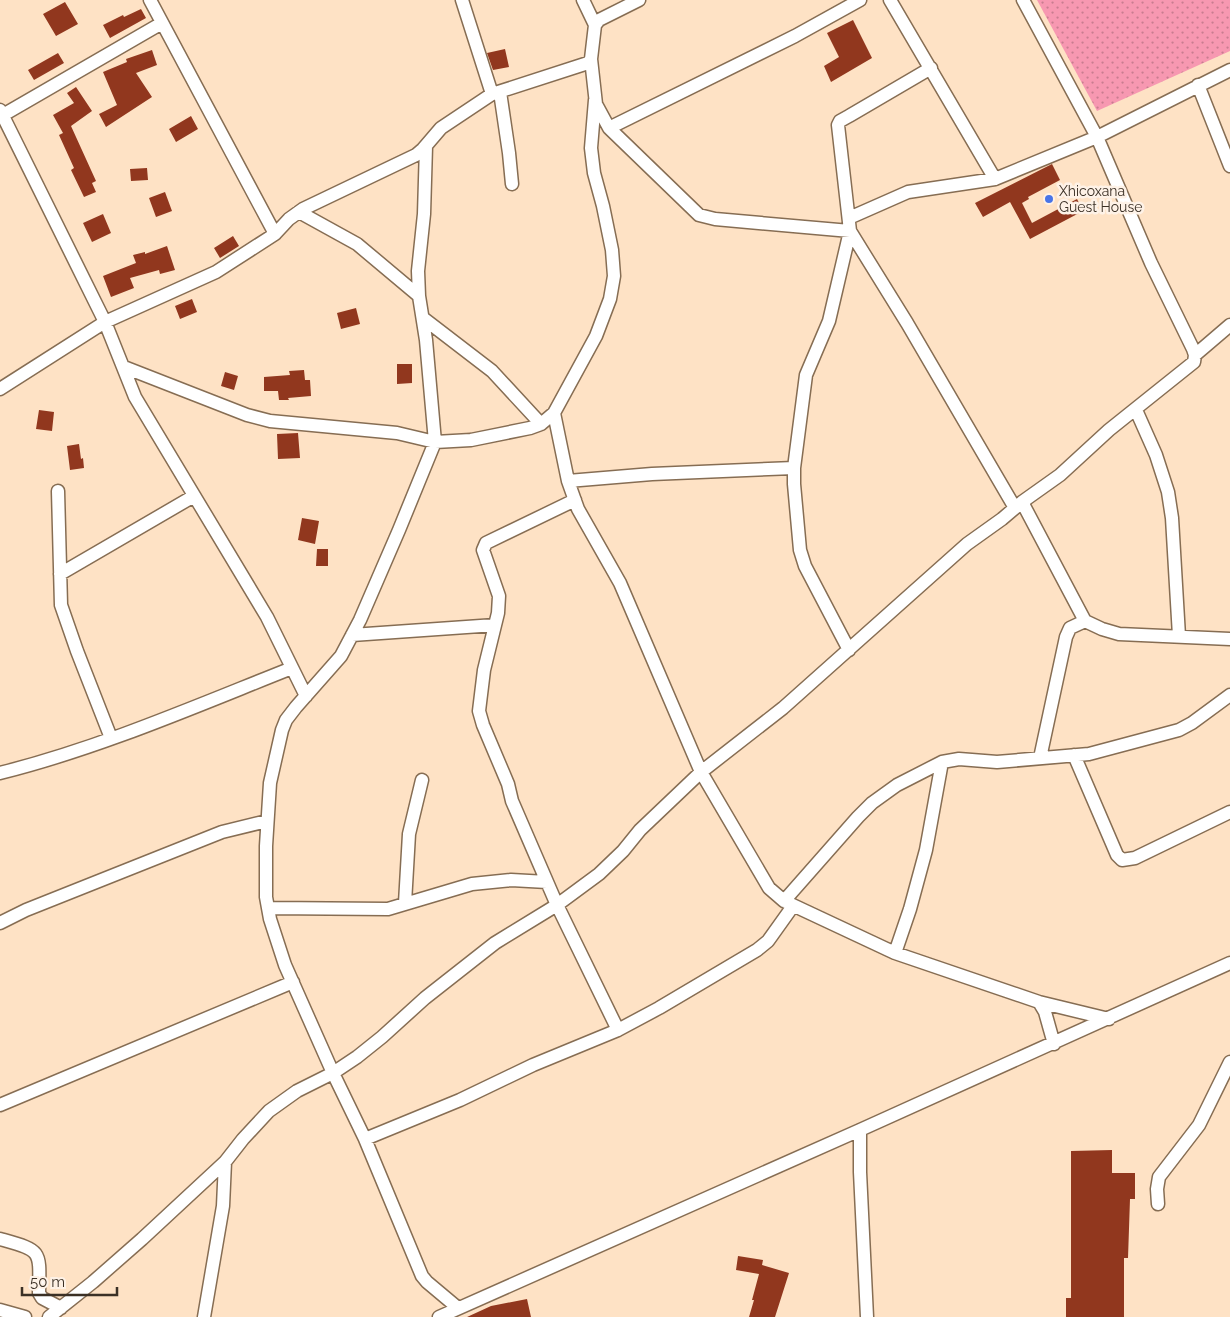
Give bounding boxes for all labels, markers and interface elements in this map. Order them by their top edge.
place label: Xhicoxana Guest House [1059,183,1142,215]
marker: Xhicoxana Guest House [1043,193,1055,205]
scale bar [22,1264,118,1296]
text: 50 m [30,1273,65,1291]

